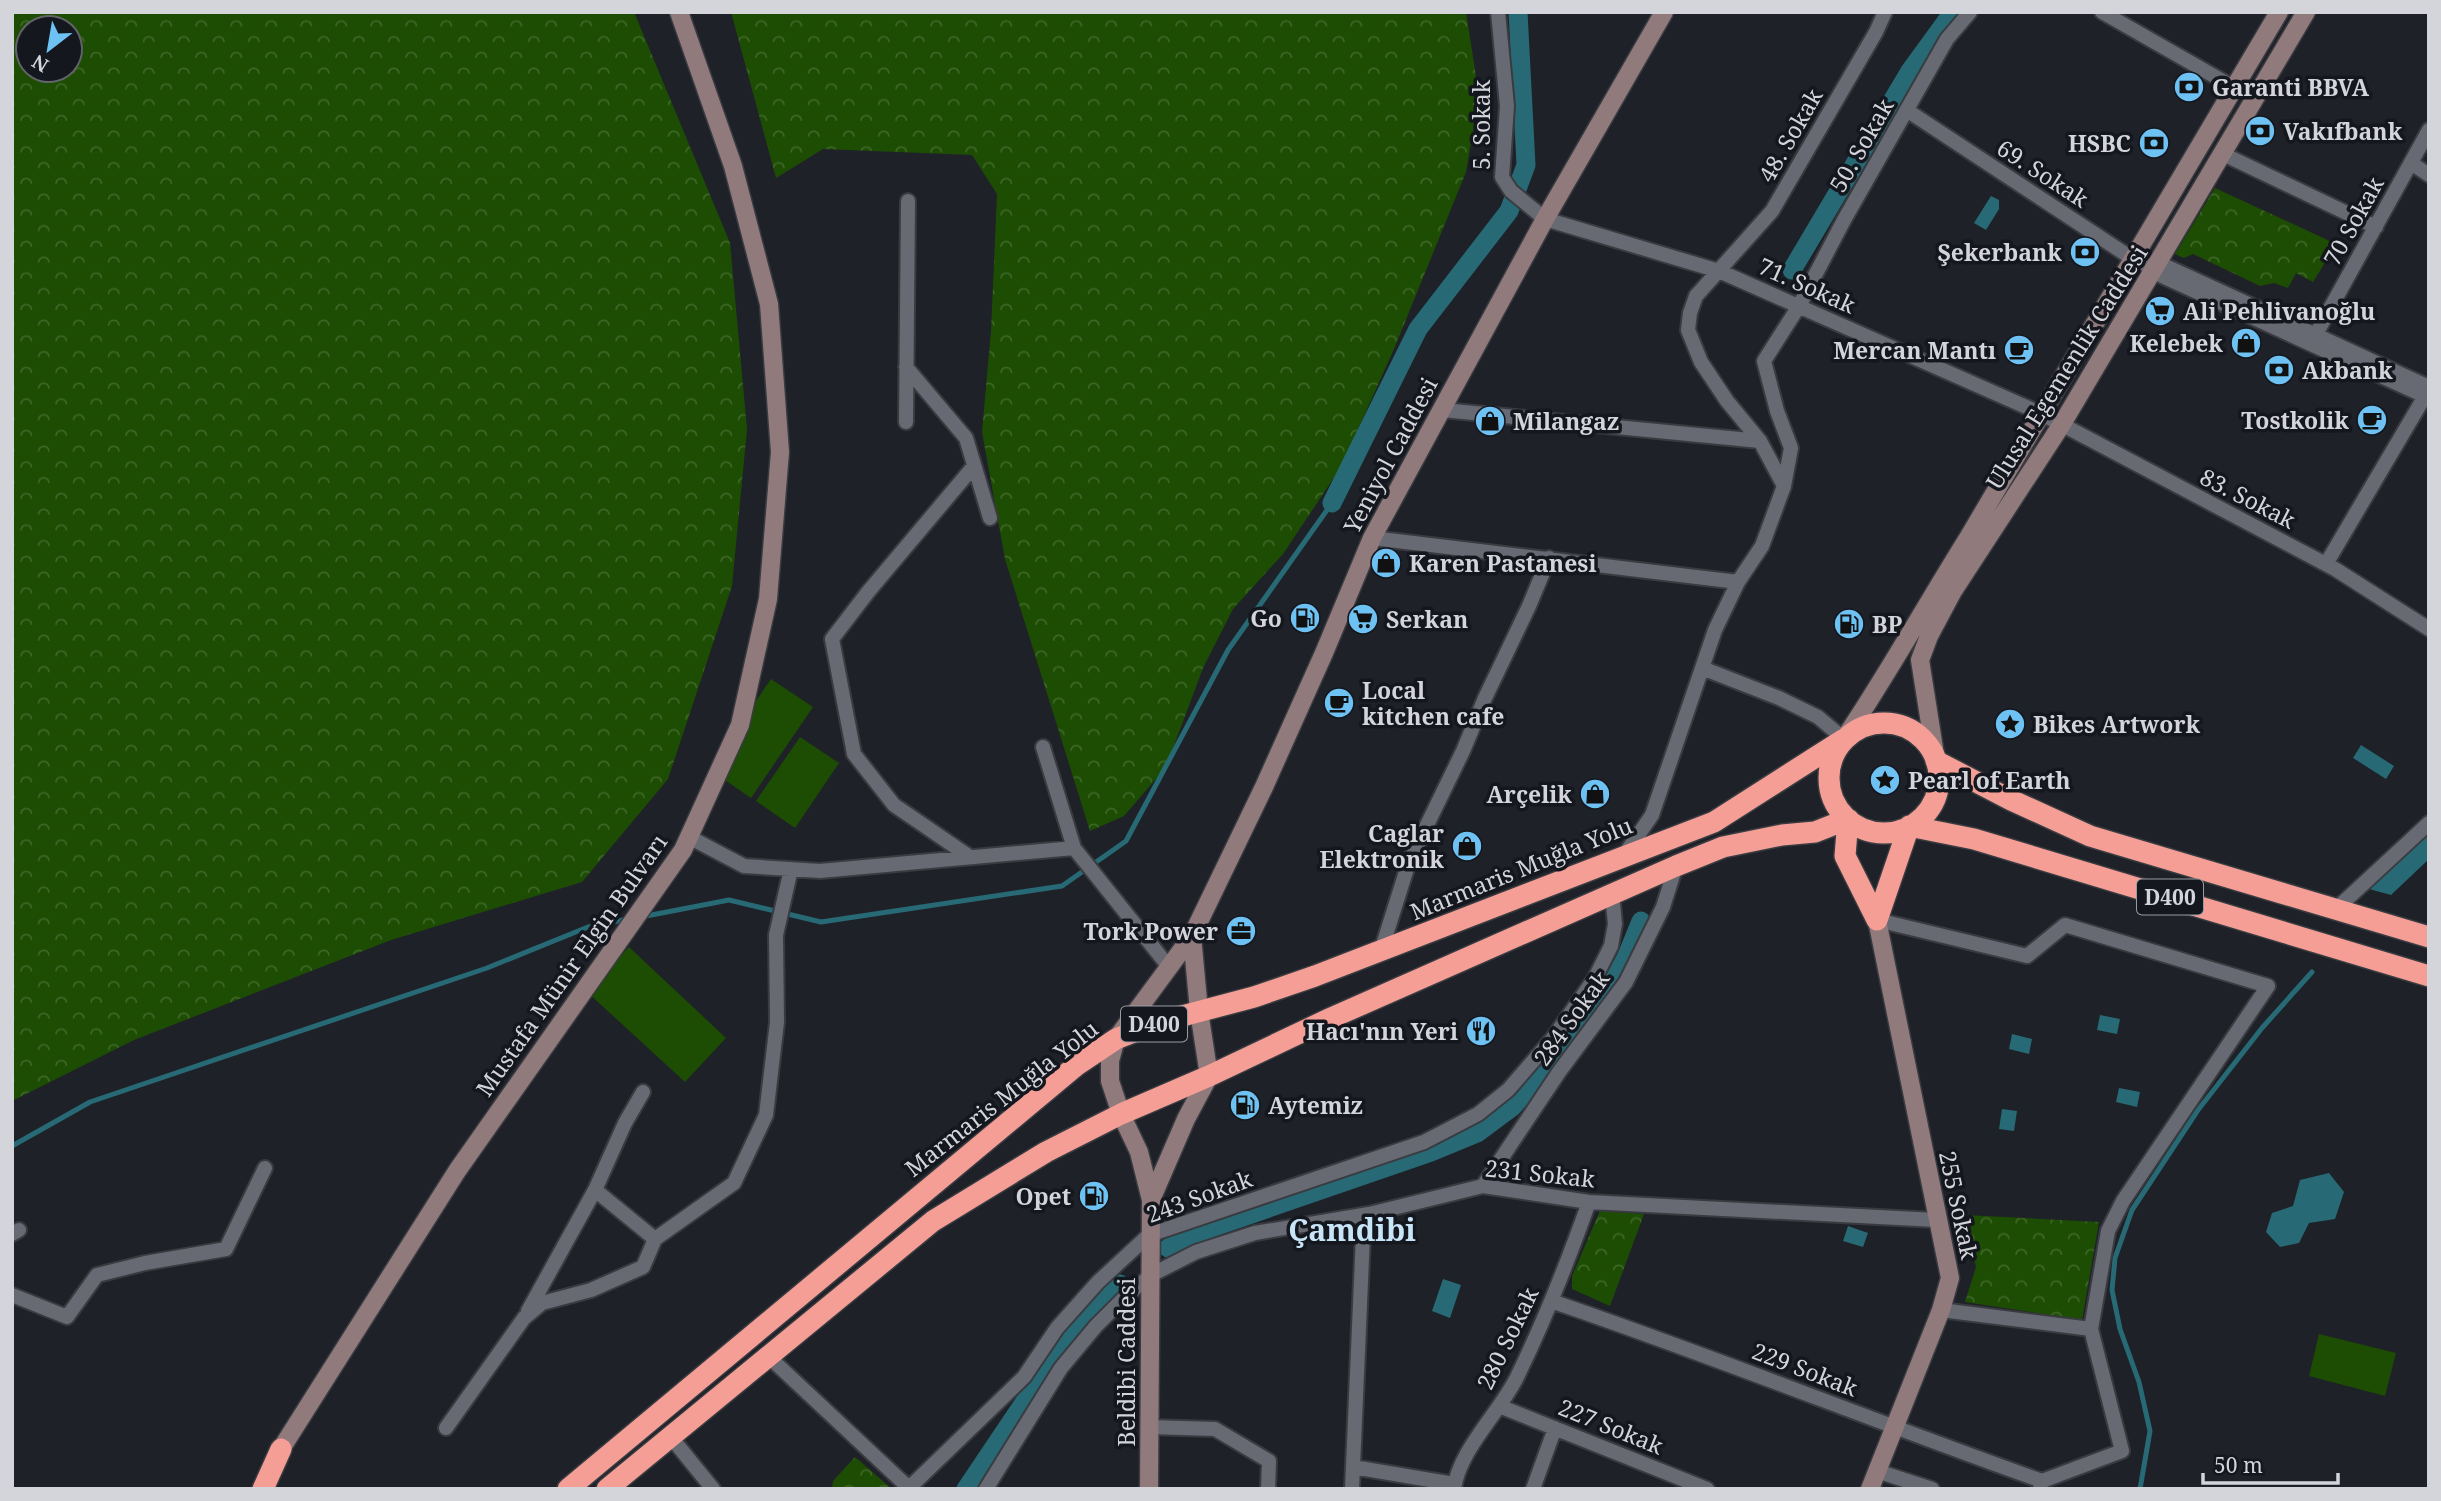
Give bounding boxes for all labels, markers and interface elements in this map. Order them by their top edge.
north arrow [14,14,84,84]
text: N [27,49,53,79]
bank icon: Garanti BBVA [2172,70,2206,104]
place label: Garanti BBVA [2212,71,2370,103]
street label: 5. Sokak [1465,79,1497,170]
street label: 48. Sokak [1750,82,1830,188]
street label: 50. Sokak [1821,92,1901,198]
bank icon: Vakıfbank [2243,114,2277,148]
place label: Vakıfbank [2283,115,2403,147]
bank icon: HSBC [2137,126,2171,160]
place label: HSBC [2068,127,2131,159]
street label: 69. Sokak [1991,132,2095,215]
street label: 70 Sokak [2315,170,2391,271]
bank icon: Şekerbank [2068,235,2102,269]
place label: Şekerbank [1937,236,2062,268]
street label: Ulusal Egemenlik Caddesi [1978,238,2155,495]
street label: 71. Sokak [1753,249,1861,321]
supermarket icon: Ali Pehlivanoğlu [2143,294,2177,328]
place label: Ali Pehlivanoğlu [2183,295,2375,327]
shop icon: Kelebek [2229,326,2263,360]
place label: Kelebek [2129,327,2223,359]
cafe icon: Mercan Mantı [2002,333,2036,367]
place label: Mercan Mantı [1833,334,1996,366]
bank icon: Akbank [2262,353,2296,387]
place label: Akbank [2302,354,2393,386]
street label: Yeniyol Caddesi [1335,371,1445,539]
cafe icon: Tostkolik [2355,403,2389,437]
shop icon: Milangaz [1473,404,1507,438]
place label: Tostkolik [2241,404,2349,436]
place label: Milangaz [1513,405,1619,437]
street label: 83. Sokak [2195,460,2302,536]
shop icon: Karen Pastanesi [1369,546,1403,580]
place label: Karen Pastanesi [1409,547,1597,579]
fuel station icon: Go [1288,601,1322,635]
place label: Go [1250,602,1282,634]
supermarket icon: Serkan [1346,602,1380,636]
place label: Serkan [1386,603,1468,635]
fuel station icon: BP [1832,607,1866,641]
place label: BP [1872,608,1902,640]
place label: Local kitchen cafe [1362,674,1504,732]
cafe icon: Local kitchen cafe [1322,686,1356,720]
place icon: Bikes Artwork [1993,707,2027,741]
place label: Bikes Artwork [2033,708,2200,740]
place icon: Pearl of Earth [1868,763,1902,797]
place label: Pearl of Earth [1908,764,2071,796]
shop icon: Arçelik [1578,777,1612,811]
place label: Arçelik [1487,778,1572,810]
street label: Marmaris Muğla Yolu [1405,809,1637,927]
place label: Caglar Elektronik [1320,817,1444,875]
street label: Mustafa Münir Elgin Bulvarı [468,827,674,1103]
shop icon: Caglar Elektronik [1450,829,1484,863]
road number: D400 [2137,880,2203,914]
office icon: Tork Power [1224,914,1258,948]
place label: Tork Power [1083,915,1218,947]
street label: 284 Sokak [1526,964,1617,1072]
road number: D400 [1121,1006,1187,1042]
street label: Marmaris Muğla Yolu [898,1012,1105,1184]
restaurant icon: Hacı'nın Yeri [1464,1014,1498,1048]
place label: Hacı'nın Yeri [1306,1015,1458,1047]
fuel station icon: Aytemiz [1228,1088,1262,1122]
place label: Aytemiz [1268,1089,1363,1121]
street label: 255 Sokak [1932,1148,1986,1263]
street label: 231 Sokak [1484,1151,1597,1195]
street label: 243 Sokak [1142,1162,1257,1230]
fuel station icon: Opet [1077,1179,1111,1213]
place label: Opet [1016,1180,1071,1212]
district label: Çamdibi [1288,1209,1416,1250]
street label: Beldibi Caddesi [1110,1277,1142,1446]
street label: 280 Sokak [1468,1281,1546,1395]
street label: 229 Sokak [1748,1334,1863,1404]
street label: 227 Sokak [1554,1391,1669,1462]
scale bar [2203,1442,2338,1486]
text: 50 m [2214,1451,2263,1479]

